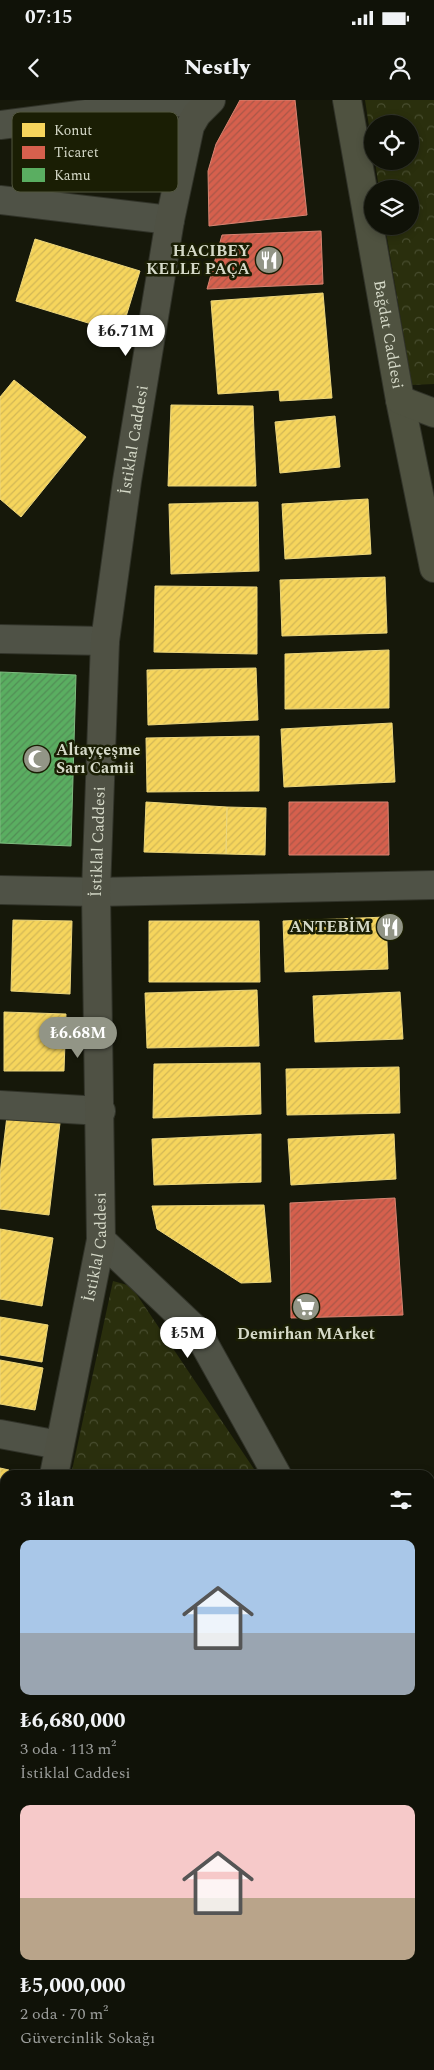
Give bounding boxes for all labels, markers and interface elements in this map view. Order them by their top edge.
text: 07:15 [25,3,73,32]
text: Nestly [184,51,250,84]
icon: back [20,54,48,82]
icon: person [386,54,414,82]
legend [12,112,178,192]
map controls [364,115,419,235]
button: locate [364,115,419,170]
text: Konut [54,120,92,141]
text: Ticaret [54,142,99,163]
text: Kamu [54,165,91,186]
button: layers [364,180,419,235]
place label: HACIBEY KELLE PAÇA [146,239,251,281]
restaurant icon: HACIBEY KELLE PAÇA [254,245,284,275]
street label: Bağdat Caddesi [367,278,410,391]
pin: ₺6.71M [85,314,167,357]
text: ₺6.71M [98,319,154,343]
street label: İstiklal Caddesi [113,383,155,496]
place label: Altayçeşme Sarı Camii [56,738,141,780]
mosque icon: Altayçeşme Sarı Camii [22,744,52,774]
street label: İstiklal Caddesi [84,786,112,897]
restaurant icon: ANTEBİM [375,912,405,942]
place label: ANTEBİM [290,915,371,939]
pin: ₺6.68M [37,1016,119,1059]
text: ₺6.68M [50,1021,106,1045]
street label: İstiklal Caddesi [77,1192,113,1304]
supermarket icon: Demirhan MArket [291,1292,321,1322]
pin: ₺5M [164,1316,212,1359]
text: ₺5M [171,1321,205,1345]
place label: Demirhan MArket [237,1322,375,1346]
text: 3 ilan [20,1484,75,1516]
icon: filters [387,1486,415,1514]
icon: home [173,1573,263,1663]
text: ₺6,680,000 [20,1705,126,1737]
text: 3 oda · 113 m² [20,1737,116,1761]
text: İstiklal Caddesi [20,1761,131,1785]
icon: home [173,1838,263,1928]
text: ₺5,000,000 [20,1970,126,2002]
text: 2 oda · 70 m² [20,2002,108,2026]
text: Güvercinlik Sokağı [20,2026,155,2050]

